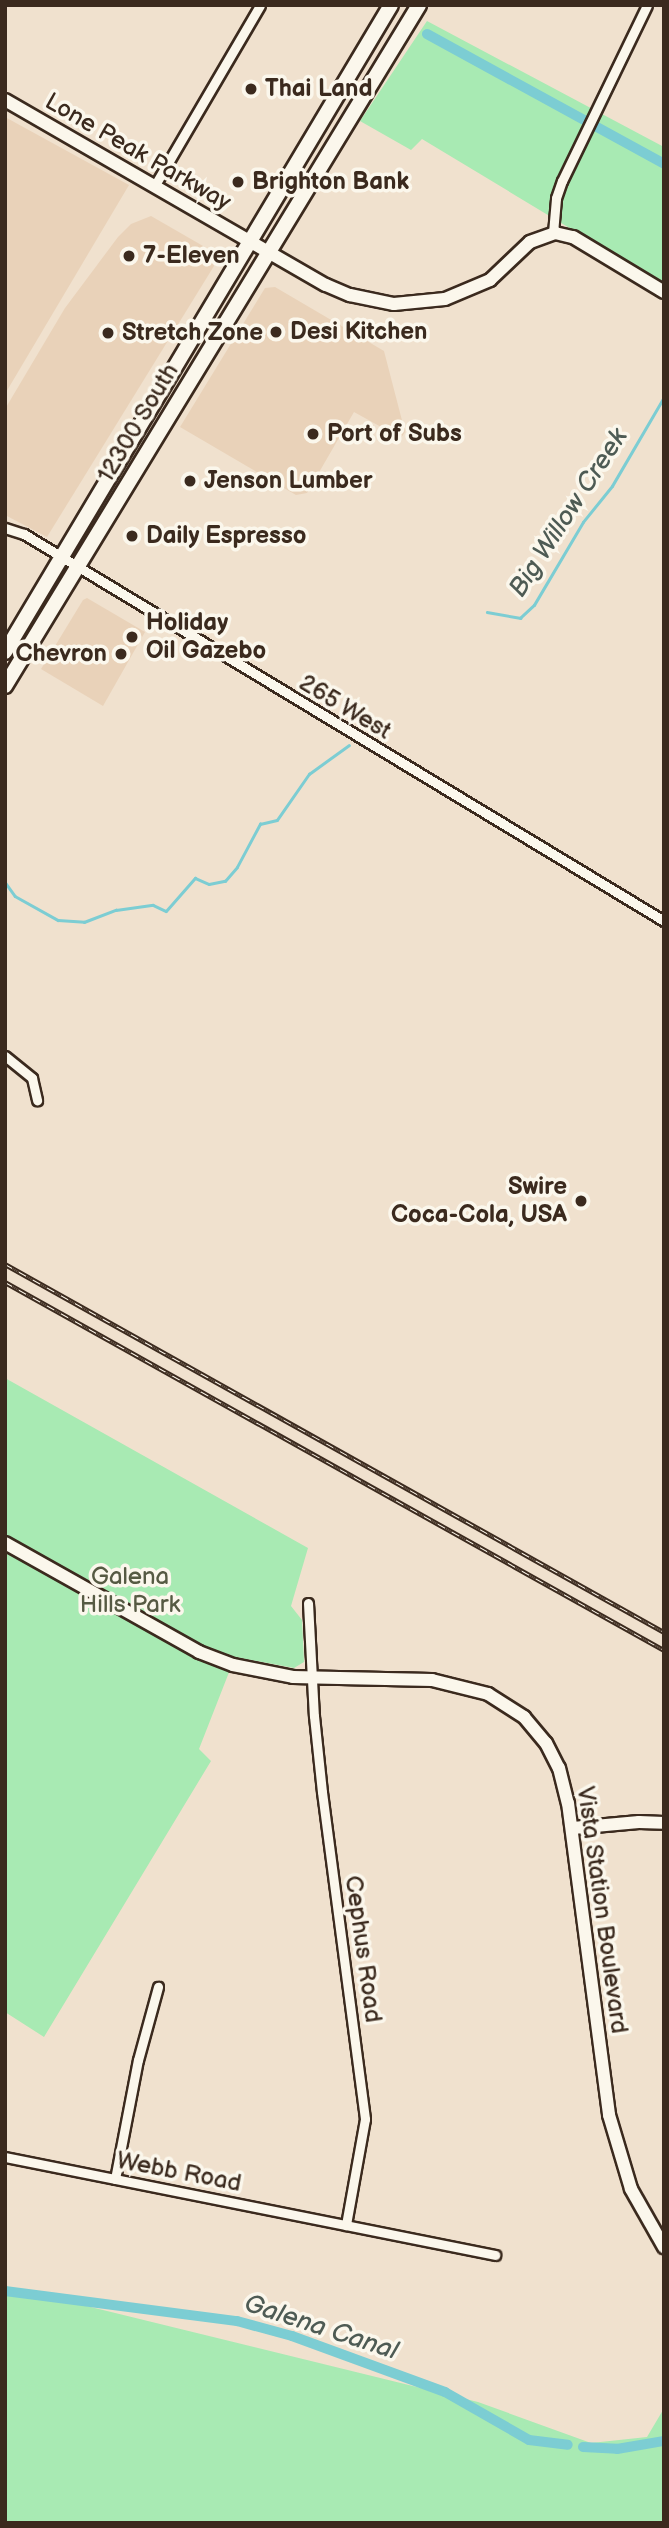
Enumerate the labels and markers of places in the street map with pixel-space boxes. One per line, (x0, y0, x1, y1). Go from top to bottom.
place label: Thai Land (265, 75, 373, 103)
marker: Thai Land (243, 81, 259, 97)
place label: Brighton Bank (252, 168, 409, 196)
marker: Brighton Bank (230, 174, 246, 190)
place label: 7-Eleven (143, 242, 240, 270)
marker: 7-Eleven (121, 248, 137, 264)
place label: Desi Kitchen (290, 318, 427, 346)
place label: Stretch Zone (122, 319, 263, 347)
marker: Desi Kitchen (268, 324, 284, 340)
marker: Stretch Zone (100, 325, 116, 341)
place label: Port of Subs (327, 420, 462, 448)
marker: Port of Subs (305, 426, 321, 442)
place label: Jenson Lumber (204, 467, 372, 495)
marker: Jenson Lumber (182, 473, 198, 489)
place label: Daily Espresso (146, 522, 307, 550)
marker: Daily Espresso (124, 528, 140, 544)
place label: Holiday Oil Gazebo (146, 609, 266, 665)
marker: Holiday Oil Gazebo (124, 629, 140, 645)
place label: Chevron (16, 640, 107, 668)
marker: Chevron (113, 646, 129, 662)
place label: Swire Coca-Cola, USA (391, 1173, 567, 1229)
marker: Swire Coca-Cola, USA (573, 1193, 589, 1209)

